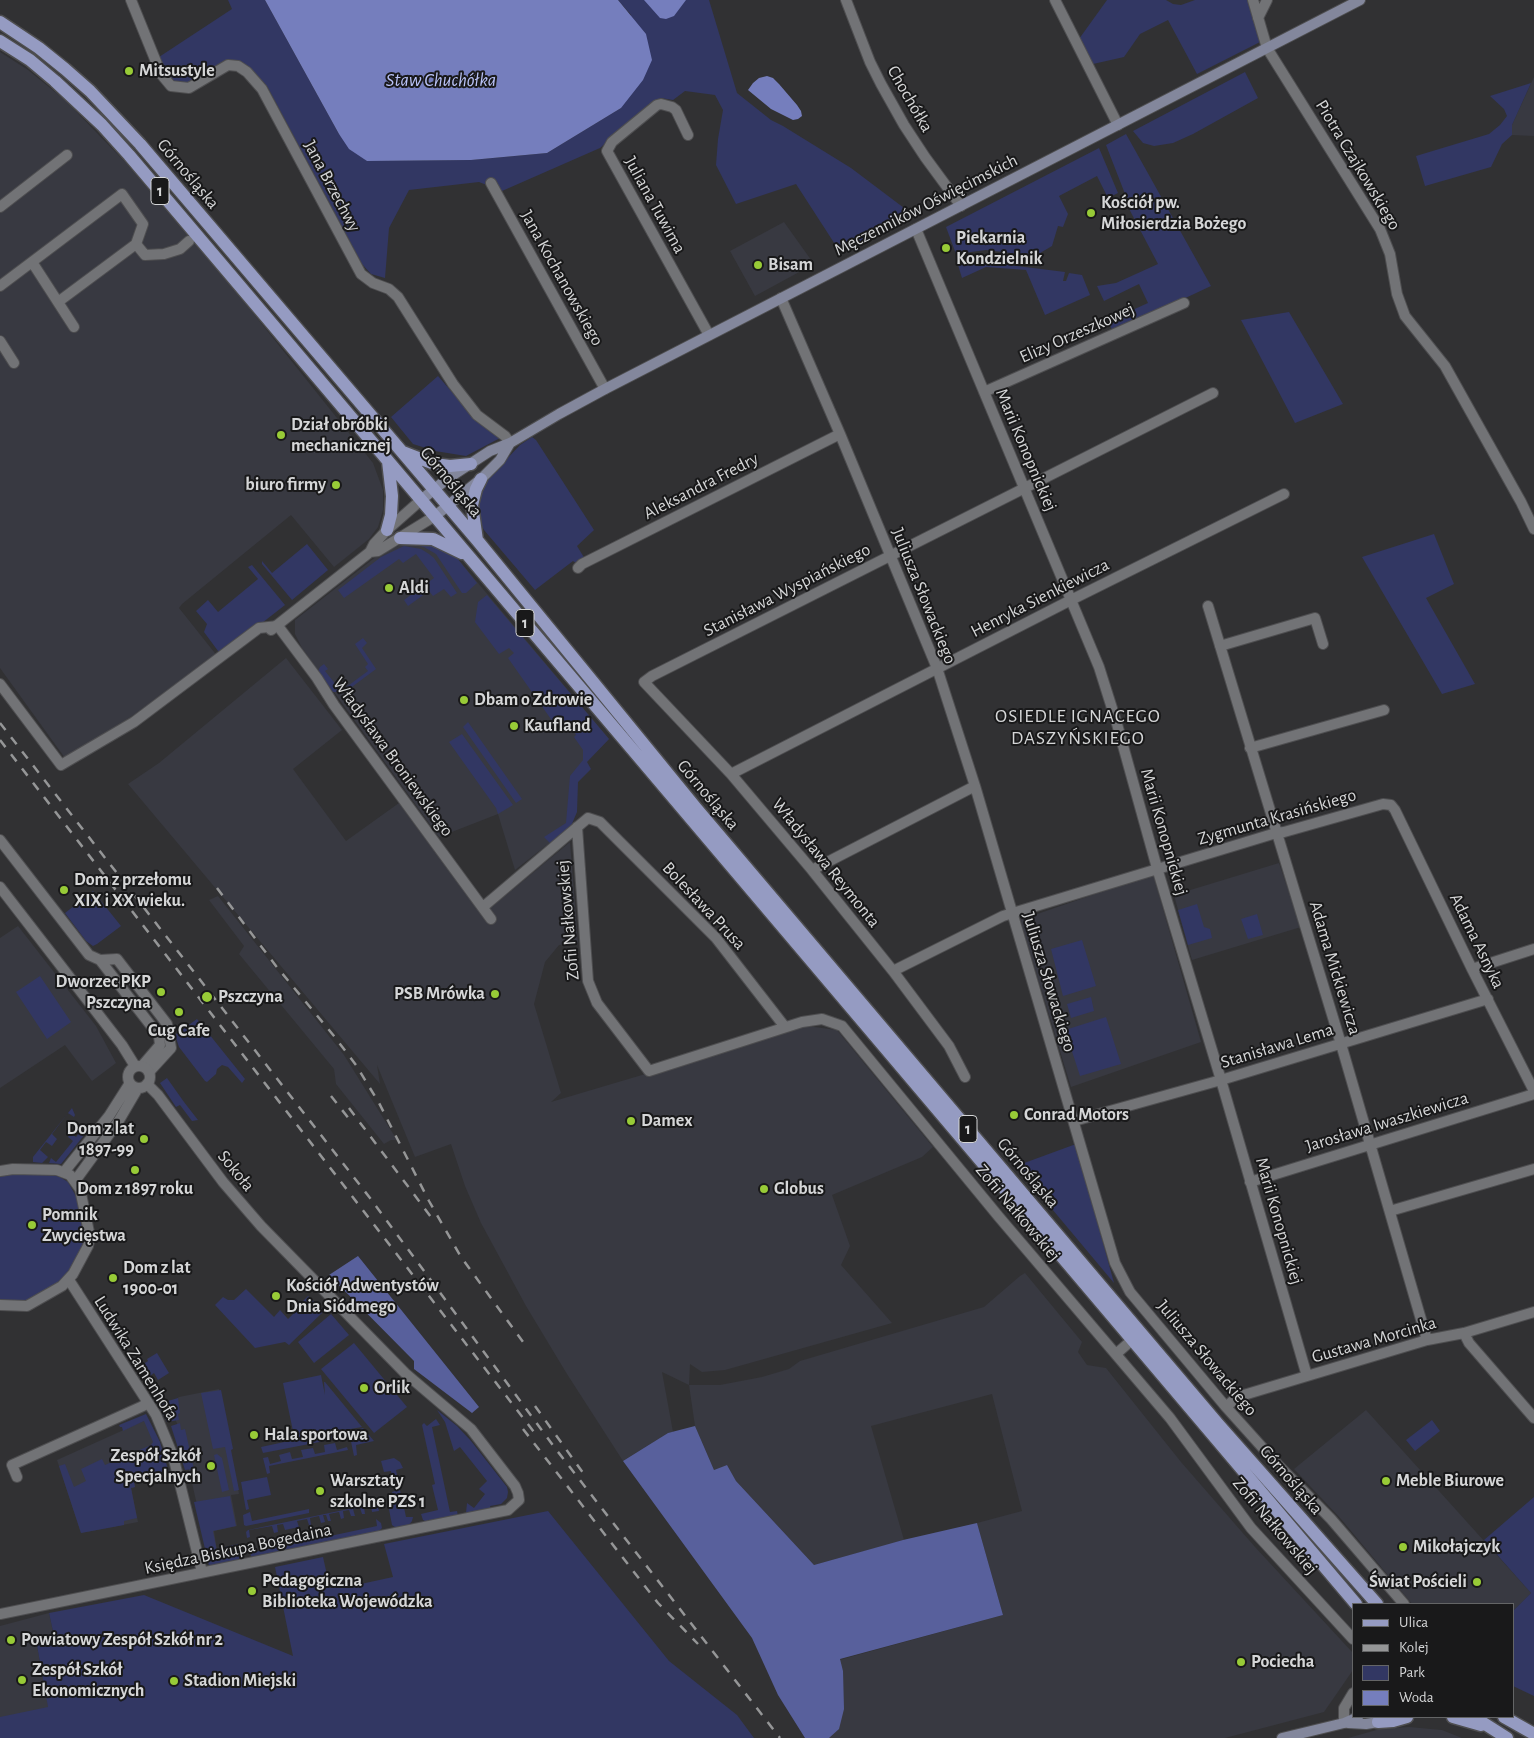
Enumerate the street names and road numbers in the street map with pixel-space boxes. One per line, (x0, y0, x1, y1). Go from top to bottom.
street label: Chochółka (882, 62, 938, 136)
street label: Piotra Czajkowskiego (1311, 96, 1405, 234)
street label: Górnośląska (152, 134, 224, 214)
street label: Jana Brzechwy (299, 137, 365, 235)
street label: Męczenników Oświęcimskich (831, 149, 1021, 261)
street label: Juliana Tuwima (619, 153, 691, 257)
road number: 1 (151, 178, 169, 205)
street label: Jana Kochanowskiego (516, 206, 608, 350)
street label: Elizy Orzeszkowej (1016, 298, 1138, 368)
street label: Marii Konopnickiej (990, 385, 1062, 515)
street label: Górnośląska (415, 442, 487, 522)
street label: Aleksandra Fredry (640, 448, 762, 524)
street label: Juliusza Słowackiego (887, 525, 961, 667)
street label: Stanisława Wyspiańskiego (700, 539, 874, 641)
street label: Henryka Sienkiewicza (967, 554, 1113, 642)
road number: 1 (516, 610, 534, 636)
street label: Władysława Broniewskiego (328, 673, 458, 841)
street label: Górnośląska (672, 755, 744, 835)
street label: Marii Konopnickiej (1136, 766, 1192, 898)
street label: Zygmunta Krasińskiego (1195, 784, 1359, 850)
street label: Władysława Reymonta (767, 794, 885, 932)
street label: Bolesława Prusa (658, 857, 750, 955)
street label: Zofii Nałkowskiej (552, 859, 584, 981)
street label: Adama Asnyka (1445, 890, 1509, 992)
street label: Adama Mickiewicza (1304, 899, 1366, 1037)
street label: Juliusza Słowackiego (1017, 909, 1081, 1055)
street label: Stanisława Lema (1218, 1019, 1336, 1073)
street label: Jarosława Iwaszkiewicza (1303, 1087, 1471, 1157)
road number: 1 (959, 1116, 977, 1142)
street label: Górnośląska (992, 1133, 1064, 1213)
street label: Sokoła (213, 1146, 259, 1196)
street label: Marii Konopnickiej (1251, 1155, 1307, 1287)
street label: Zofii Nałkowskiej (971, 1160, 1065, 1266)
street label: Ludwika Zamenhofa (89, 1292, 183, 1424)
street label: Juliusza Słowackiego (1152, 1296, 1262, 1420)
street label: Gustawa Morcinka (1309, 1312, 1439, 1368)
street label: Górnośląska (1255, 1441, 1327, 1519)
street label: Zofii Nałkowskiej (1228, 1473, 1322, 1579)
street label: Księdza Biskupa Bogedaina (142, 1519, 334, 1579)

